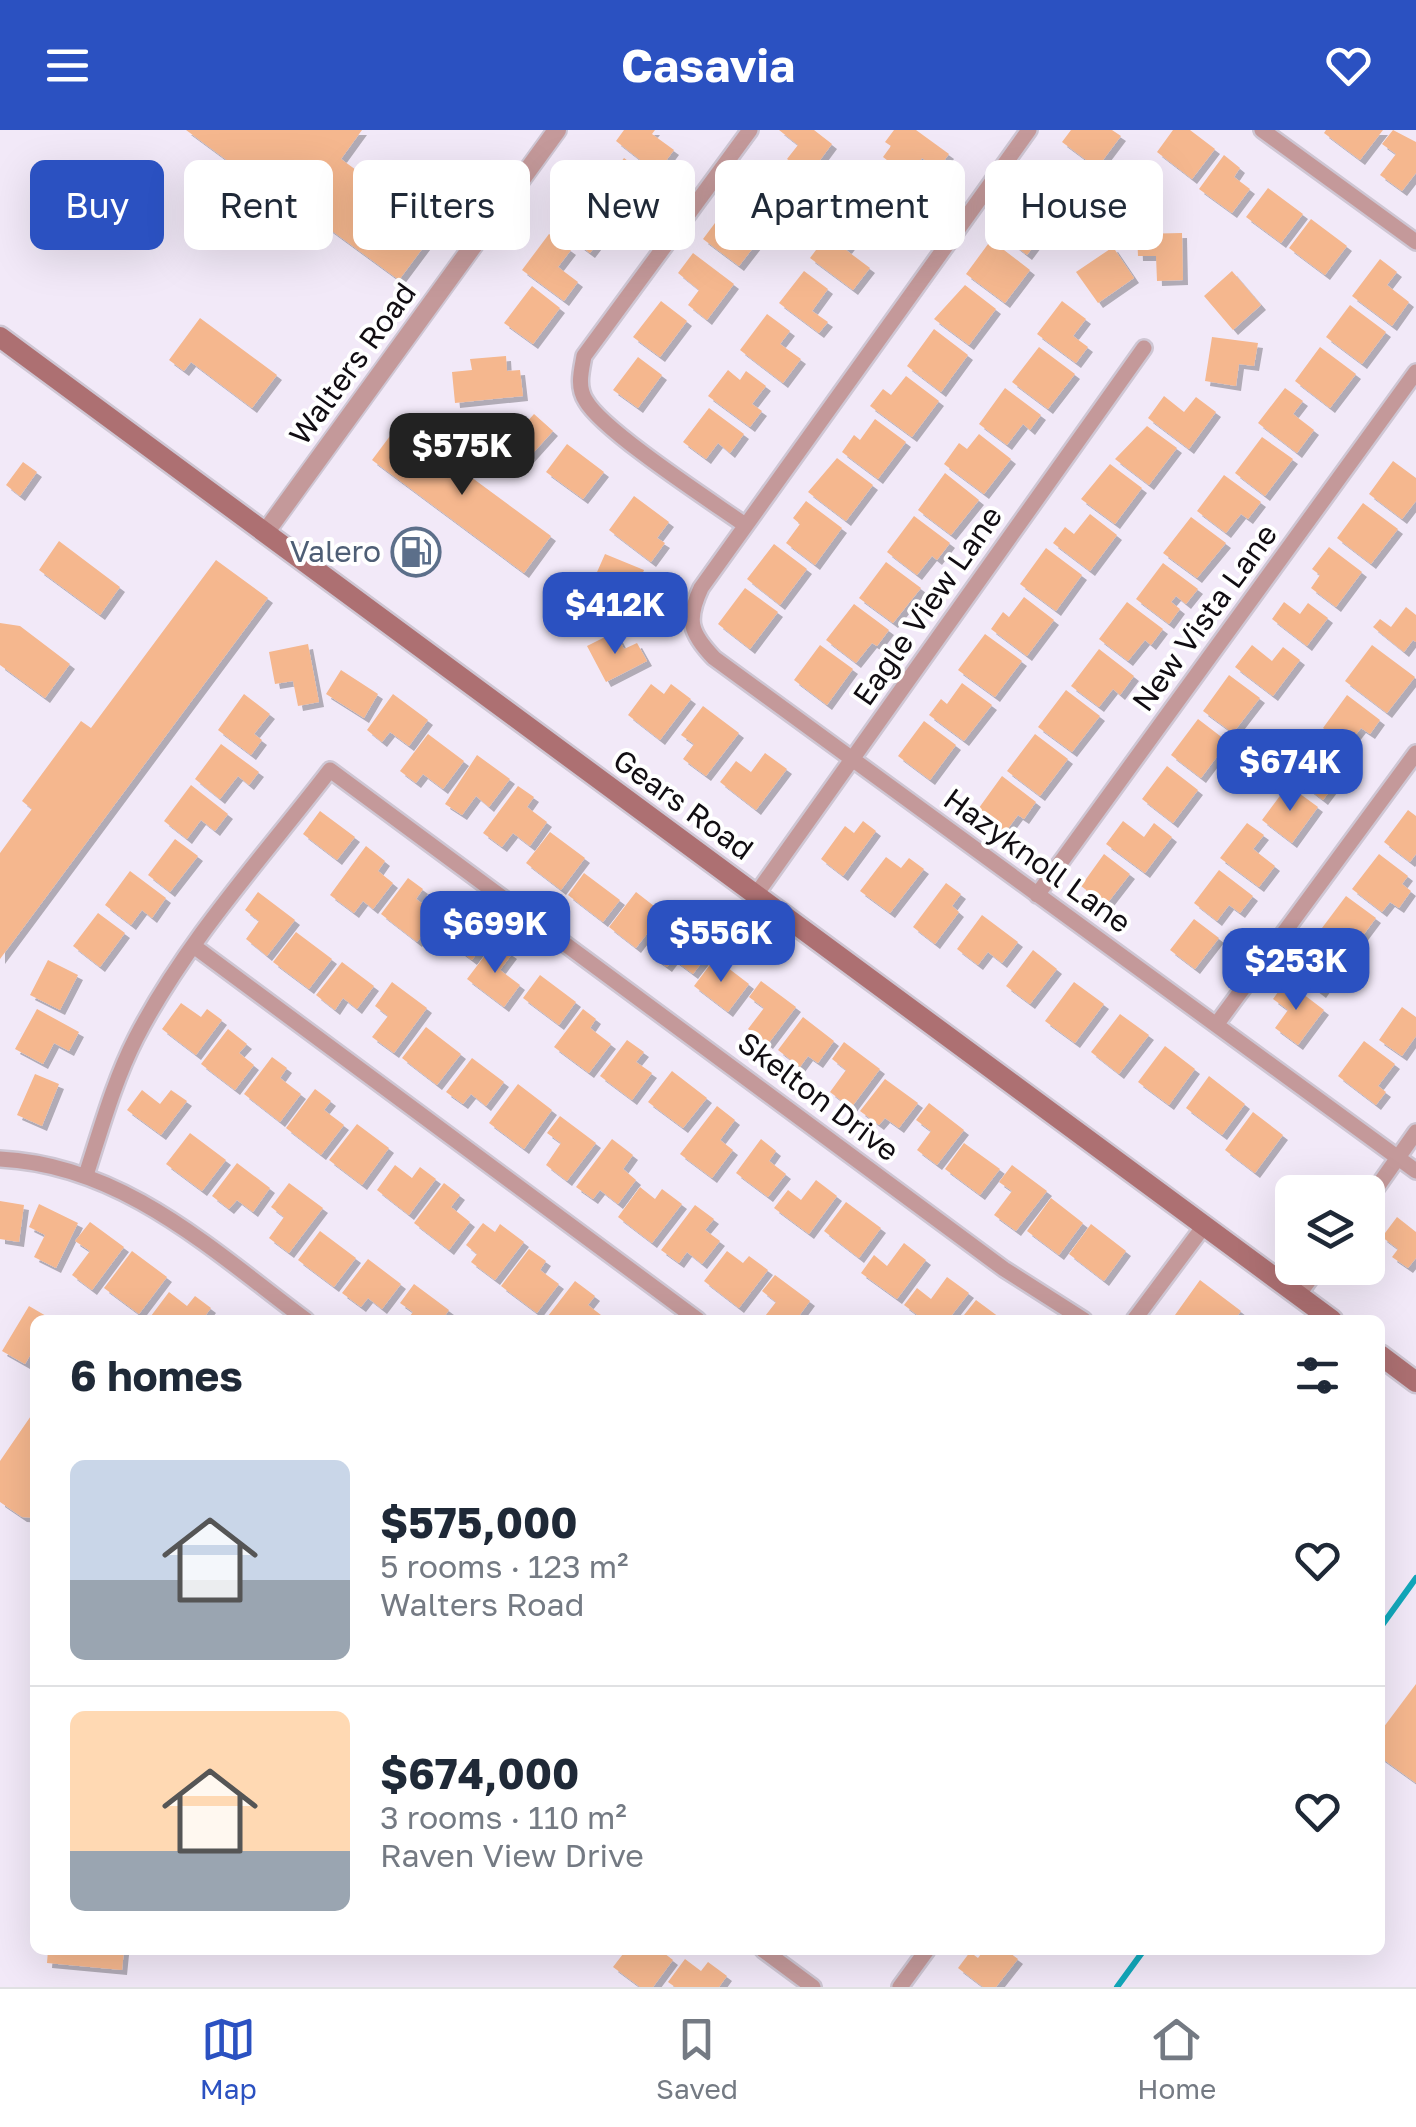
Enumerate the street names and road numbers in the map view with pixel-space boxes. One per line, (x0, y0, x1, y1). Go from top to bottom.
street label: Walters Road (281, 275, 423, 451)
street label: Eagle View Lane (845, 499, 1009, 712)
street label: New Vista Lane (1124, 517, 1284, 718)
street label: Gears Road (607, 741, 761, 867)
street label: Hazyknoll Lane (937, 780, 1138, 940)
street label: Skelton Drive (731, 1024, 906, 1168)

